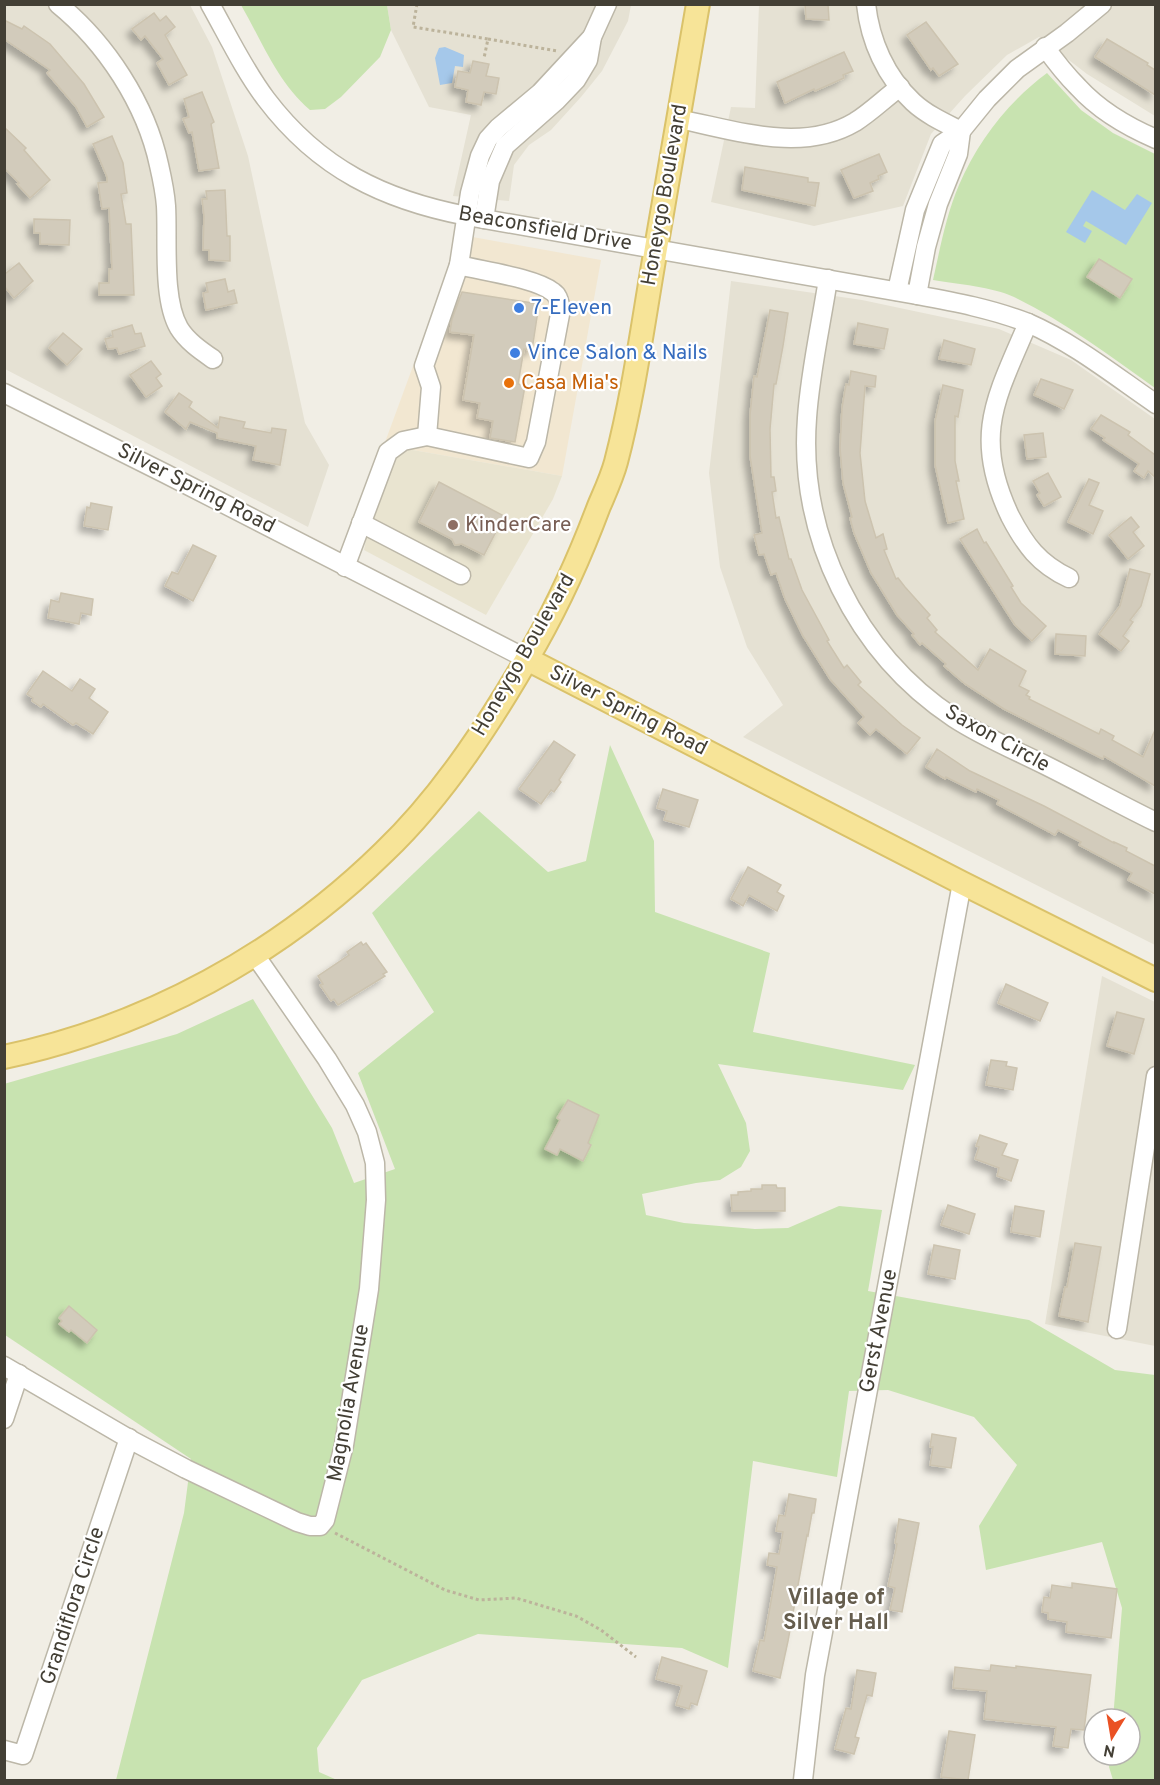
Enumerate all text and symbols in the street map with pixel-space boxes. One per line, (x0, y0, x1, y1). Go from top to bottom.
street label: Honeygo Boulevard (636, 102, 694, 288)
street label: Beaconsfield Drive (456, 200, 634, 258)
place label: 7-Eleven (531, 295, 612, 322)
marker: 7-Eleven (512, 301, 526, 315)
place label: Vince Salon & Nails (527, 340, 708, 367)
marker: Vince Salon & Nails (508, 346, 522, 360)
place label: Casa Mia's (521, 370, 619, 397)
marker: Casa Mia's (502, 376, 516, 390)
street label: Silver Spring Road (112, 437, 280, 541)
place label: KinderCare (465, 512, 571, 539)
marker: KinderCare (446, 518, 460, 532)
street label: Honeygo Boulevard (466, 569, 582, 741)
street label: Silver Spring Road (544, 659, 712, 763)
street label: Saxon Circle (940, 699, 1054, 779)
street label: Gerst Avenue (854, 1267, 904, 1395)
street label: Magnolia Avenue (322, 1322, 376, 1484)
street label: Grandiflora Circle (35, 1524, 111, 1688)
district label: Village of Silver Hall (783, 1585, 889, 1637)
north arrow (1082, 1707, 1142, 1767)
text: N (1102, 1739, 1117, 1761)

